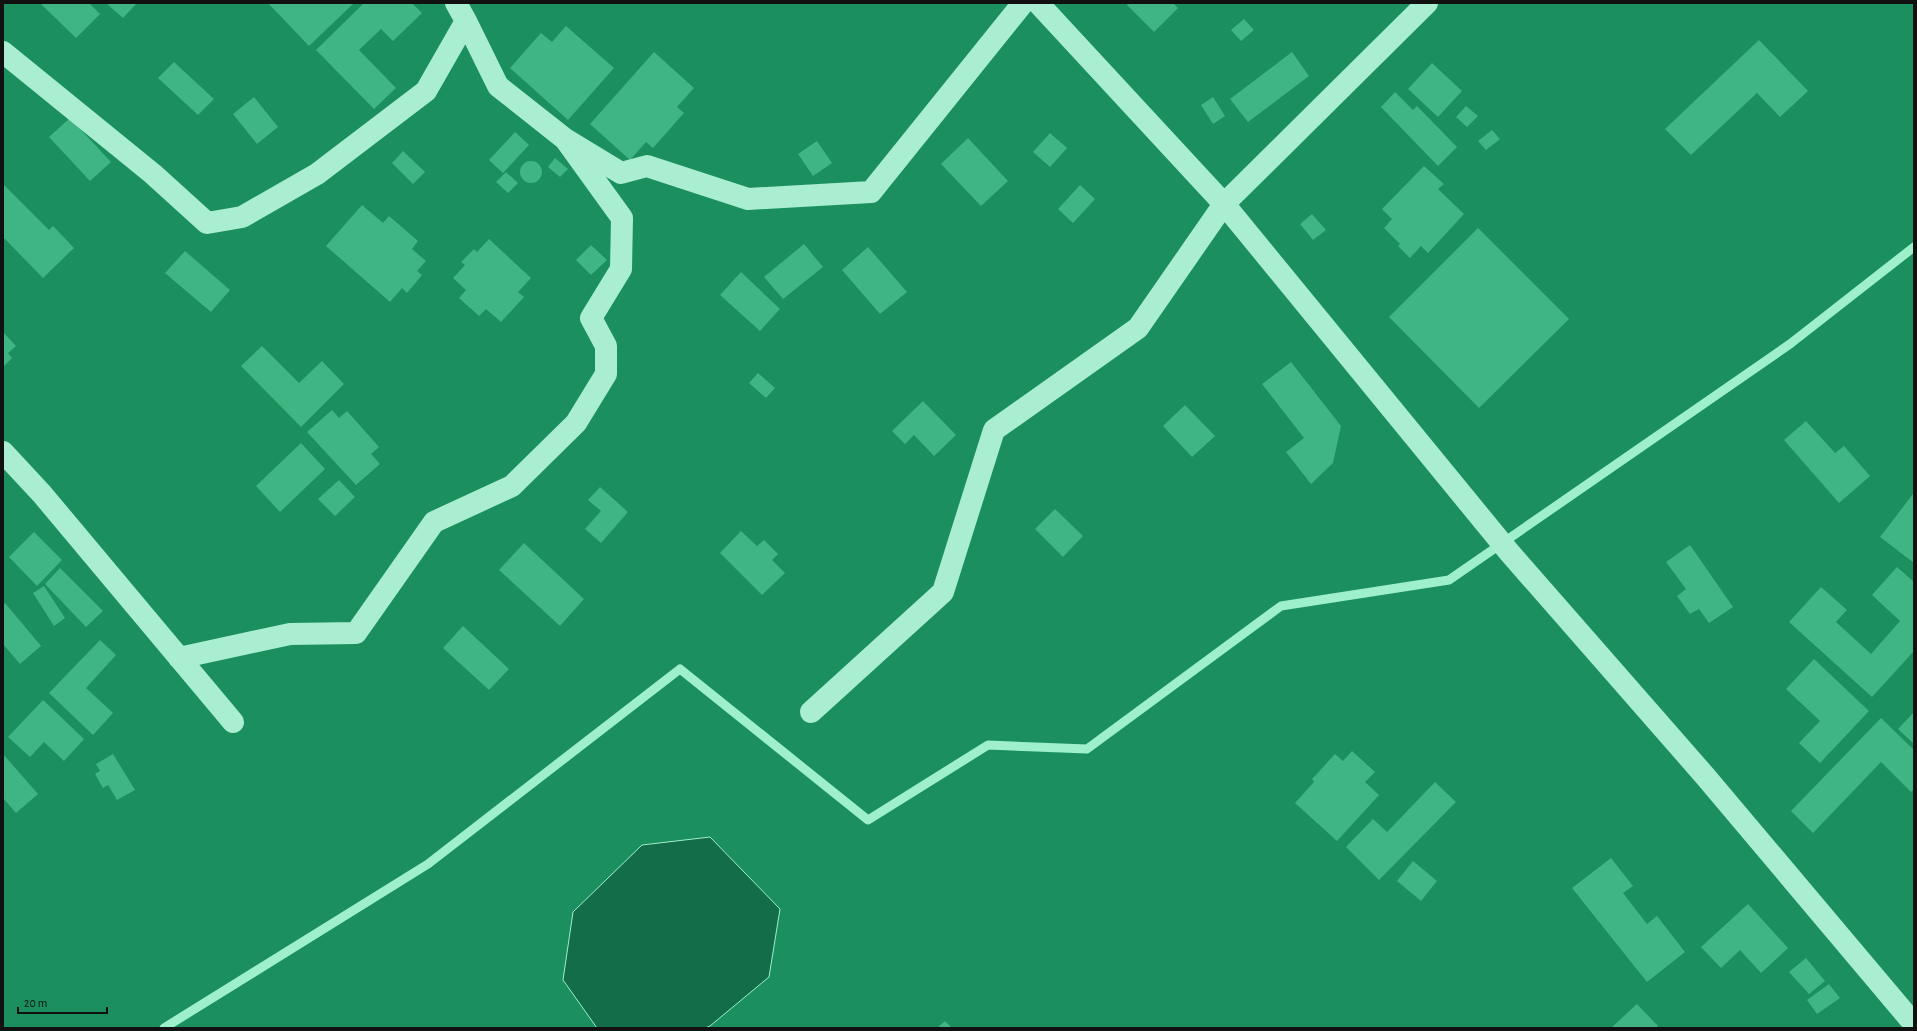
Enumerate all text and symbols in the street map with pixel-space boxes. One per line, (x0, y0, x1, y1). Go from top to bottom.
scale bar (18, 989, 107, 1015)
text: 20 m (24, 997, 47, 1009)

